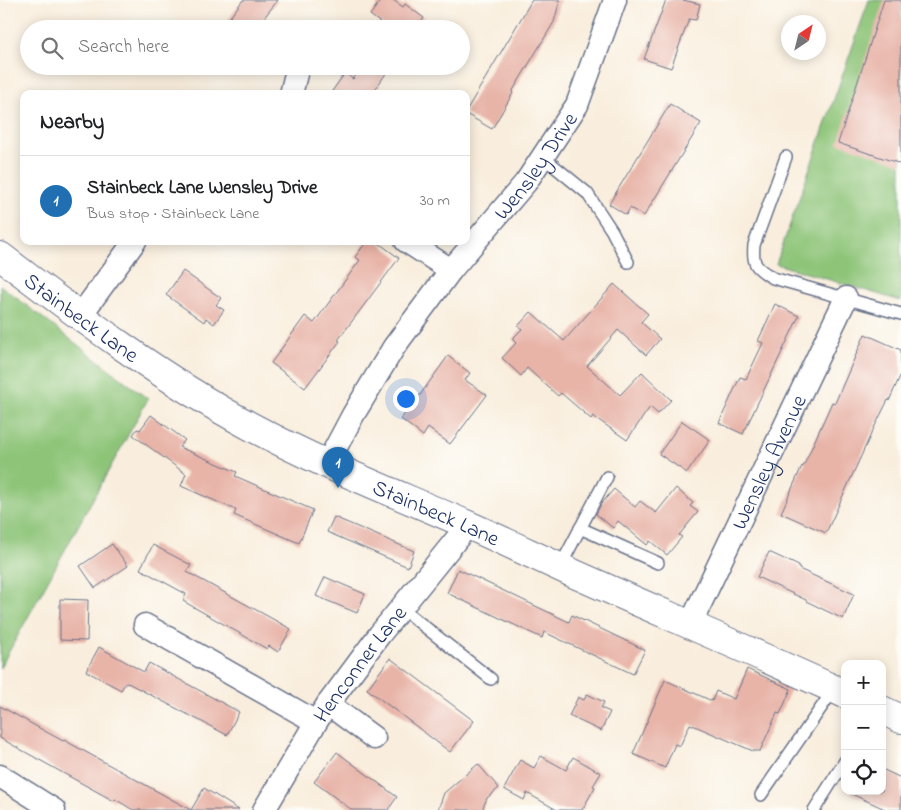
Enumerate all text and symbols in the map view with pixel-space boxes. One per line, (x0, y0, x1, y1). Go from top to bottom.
north arrow (781, 15, 826, 60)
search box (20, 20, 470, 75)
icon: search (38, 34, 66, 62)
text: Search here (78, 34, 169, 61)
street label: Wensley Drive (487, 106, 587, 228)
text: Nearby (40, 108, 104, 138)
text: Stainbeck Lane Wensley Drive (87, 175, 318, 202)
text: 1 (53, 189, 59, 213)
text: 30 m (420, 189, 450, 213)
text: Bus stop · Stainbeck Lane (87, 202, 259, 226)
street label: Stainbeck Lane (16, 266, 144, 372)
your location (393, 386, 419, 412)
street label: Wensley Avenue (725, 390, 817, 536)
pin: 1 (322, 447, 354, 488)
street label: Stainbeck Lane (367, 473, 504, 556)
street label: Henconner Lane (307, 600, 416, 730)
map controls (841, 660, 886, 795)
button: + (841, 660, 886, 705)
button: − (841, 705, 886, 750)
button: locate (841, 750, 886, 795)

